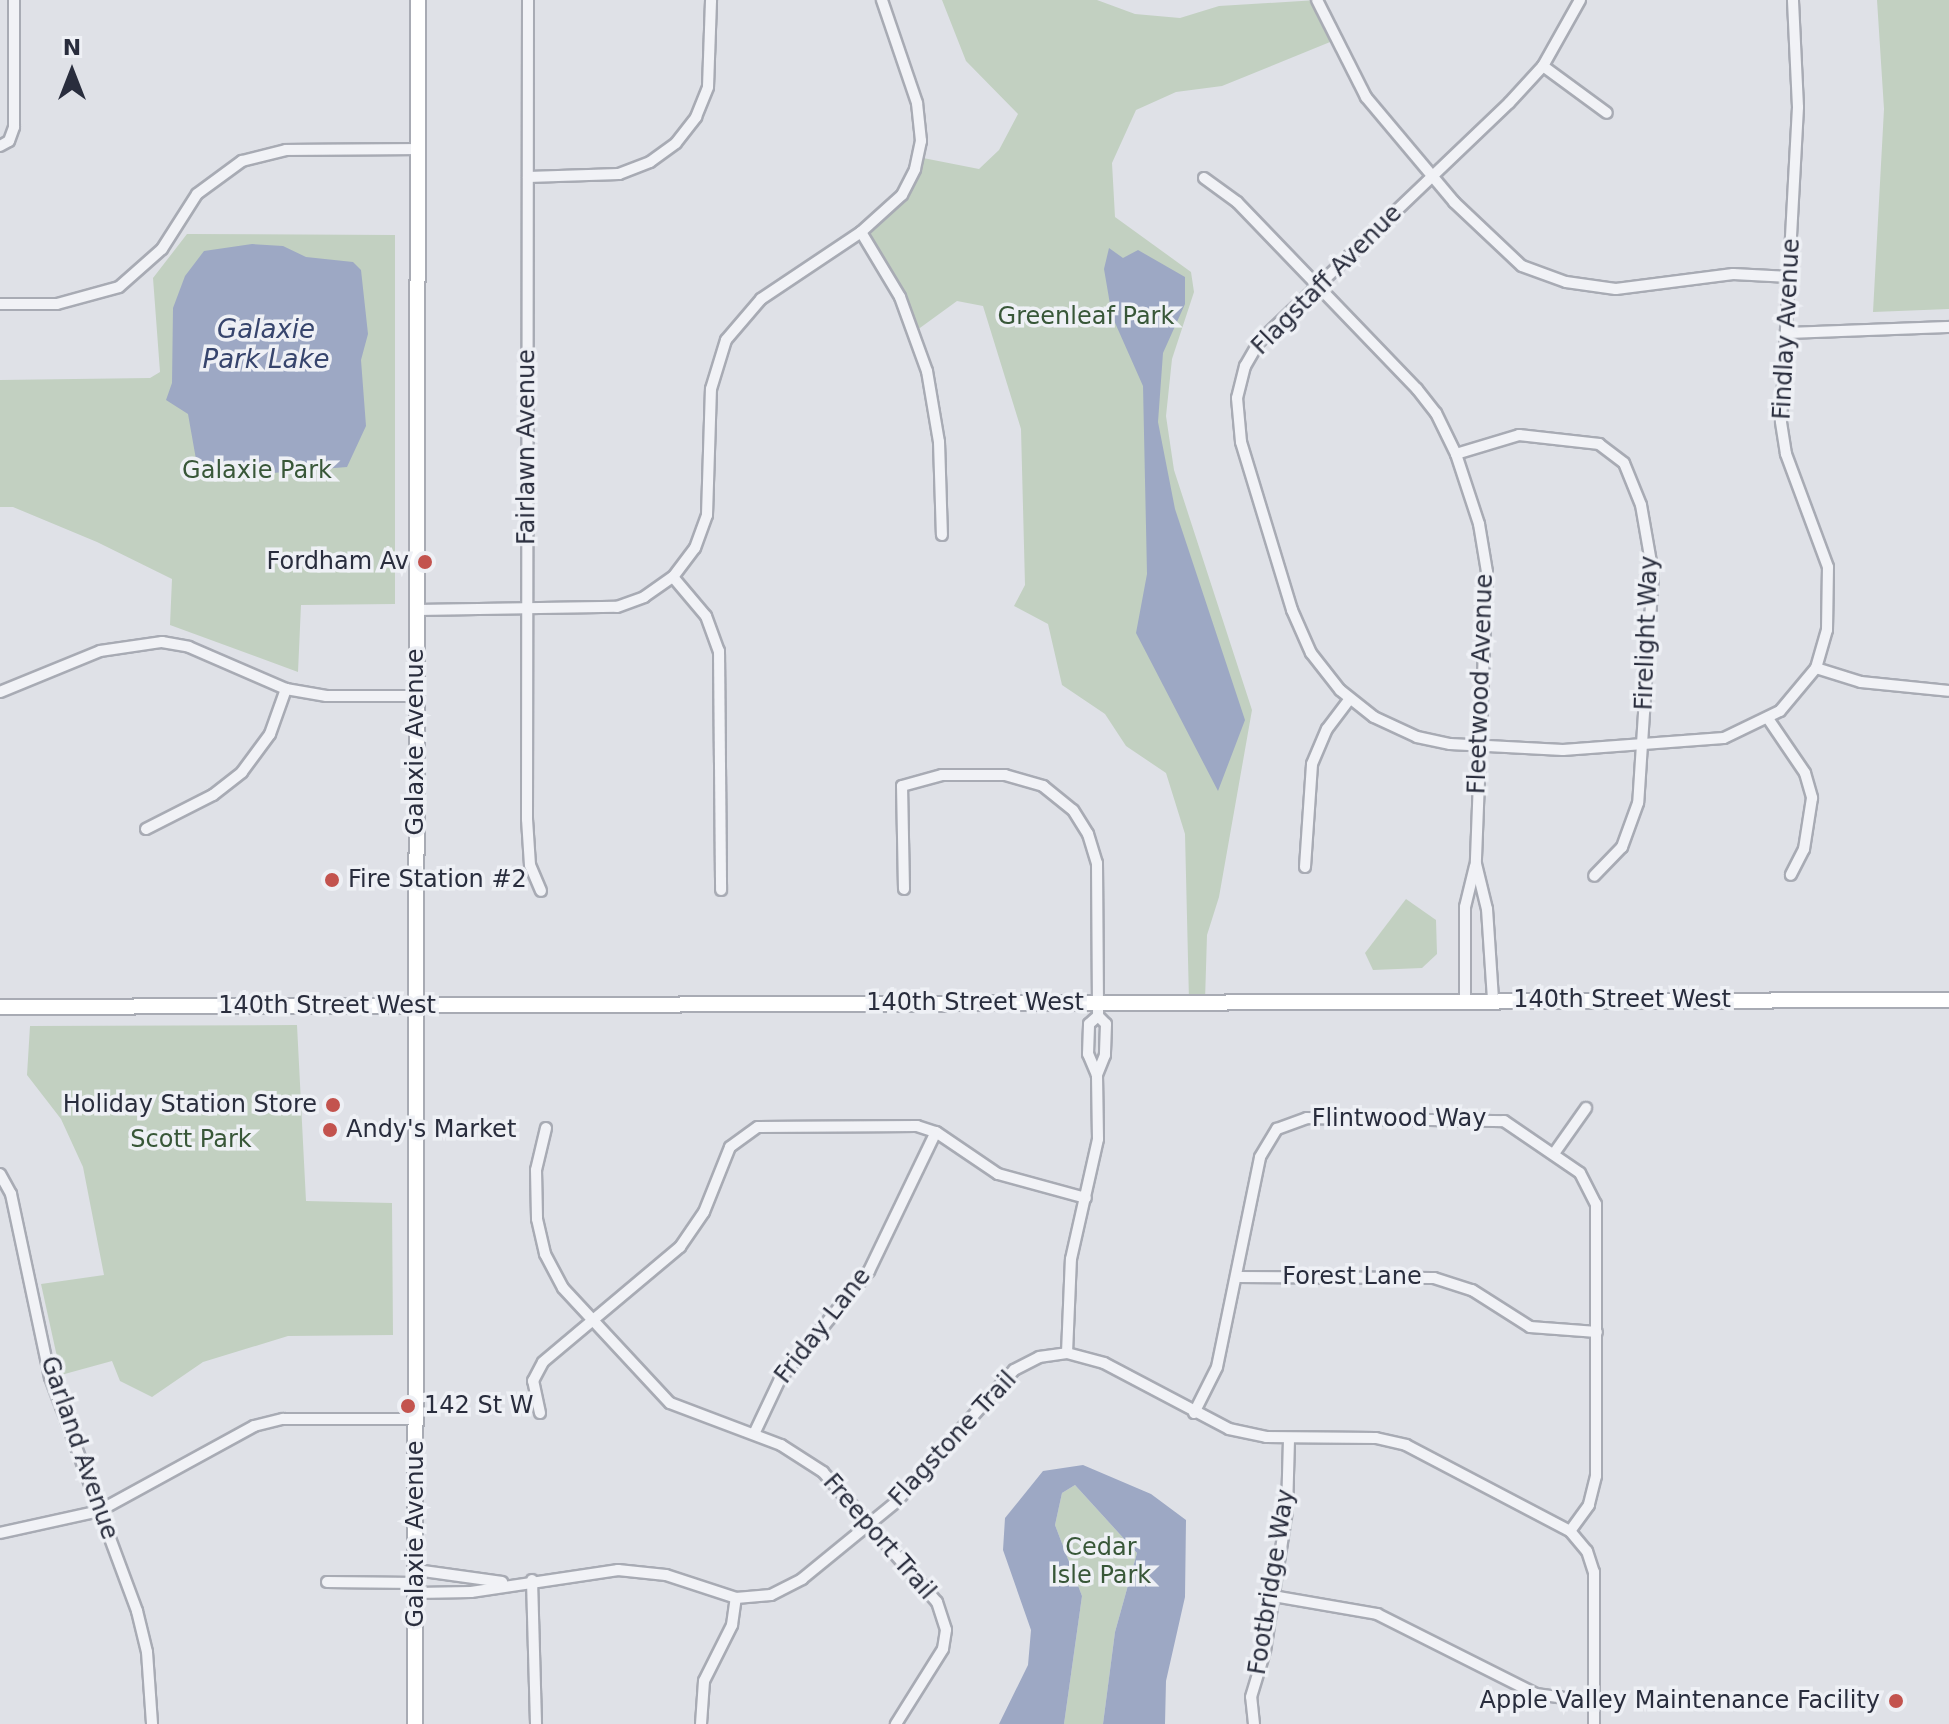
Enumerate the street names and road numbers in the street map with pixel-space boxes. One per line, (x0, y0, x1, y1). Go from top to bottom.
street label: Flagstaff Avenue (1246, 199, 1408, 361)
street label: Findlay Avenue (1768, 238, 1806, 420)
street label: Fairlawn Avenue (513, 349, 541, 545)
street label: Firelight Way (1630, 555, 1664, 711)
street label: Fleetwood Avenue (1463, 573, 1499, 795)
street label: Galaxie Avenue (402, 648, 430, 836)
street label: 140th Street West (1513, 986, 1731, 1014)
street label: 140th Street West (866, 989, 1084, 1017)
street label: 140th Street West (218, 992, 436, 1020)
street label: Flintwood Way (1312, 1105, 1486, 1133)
street label: Friday Lane (769, 1263, 877, 1389)
street label: Forest Lane (1282, 1263, 1422, 1291)
street label: Garland Avenue (34, 1353, 124, 1543)
street label: Flagstone Trail (883, 1366, 1023, 1512)
street label: Galaxie Avenue (402, 1440, 430, 1628)
street label: Freeport Trail (817, 1468, 941, 1606)
street label: Footbridge Way (1243, 1487, 1301, 1677)

